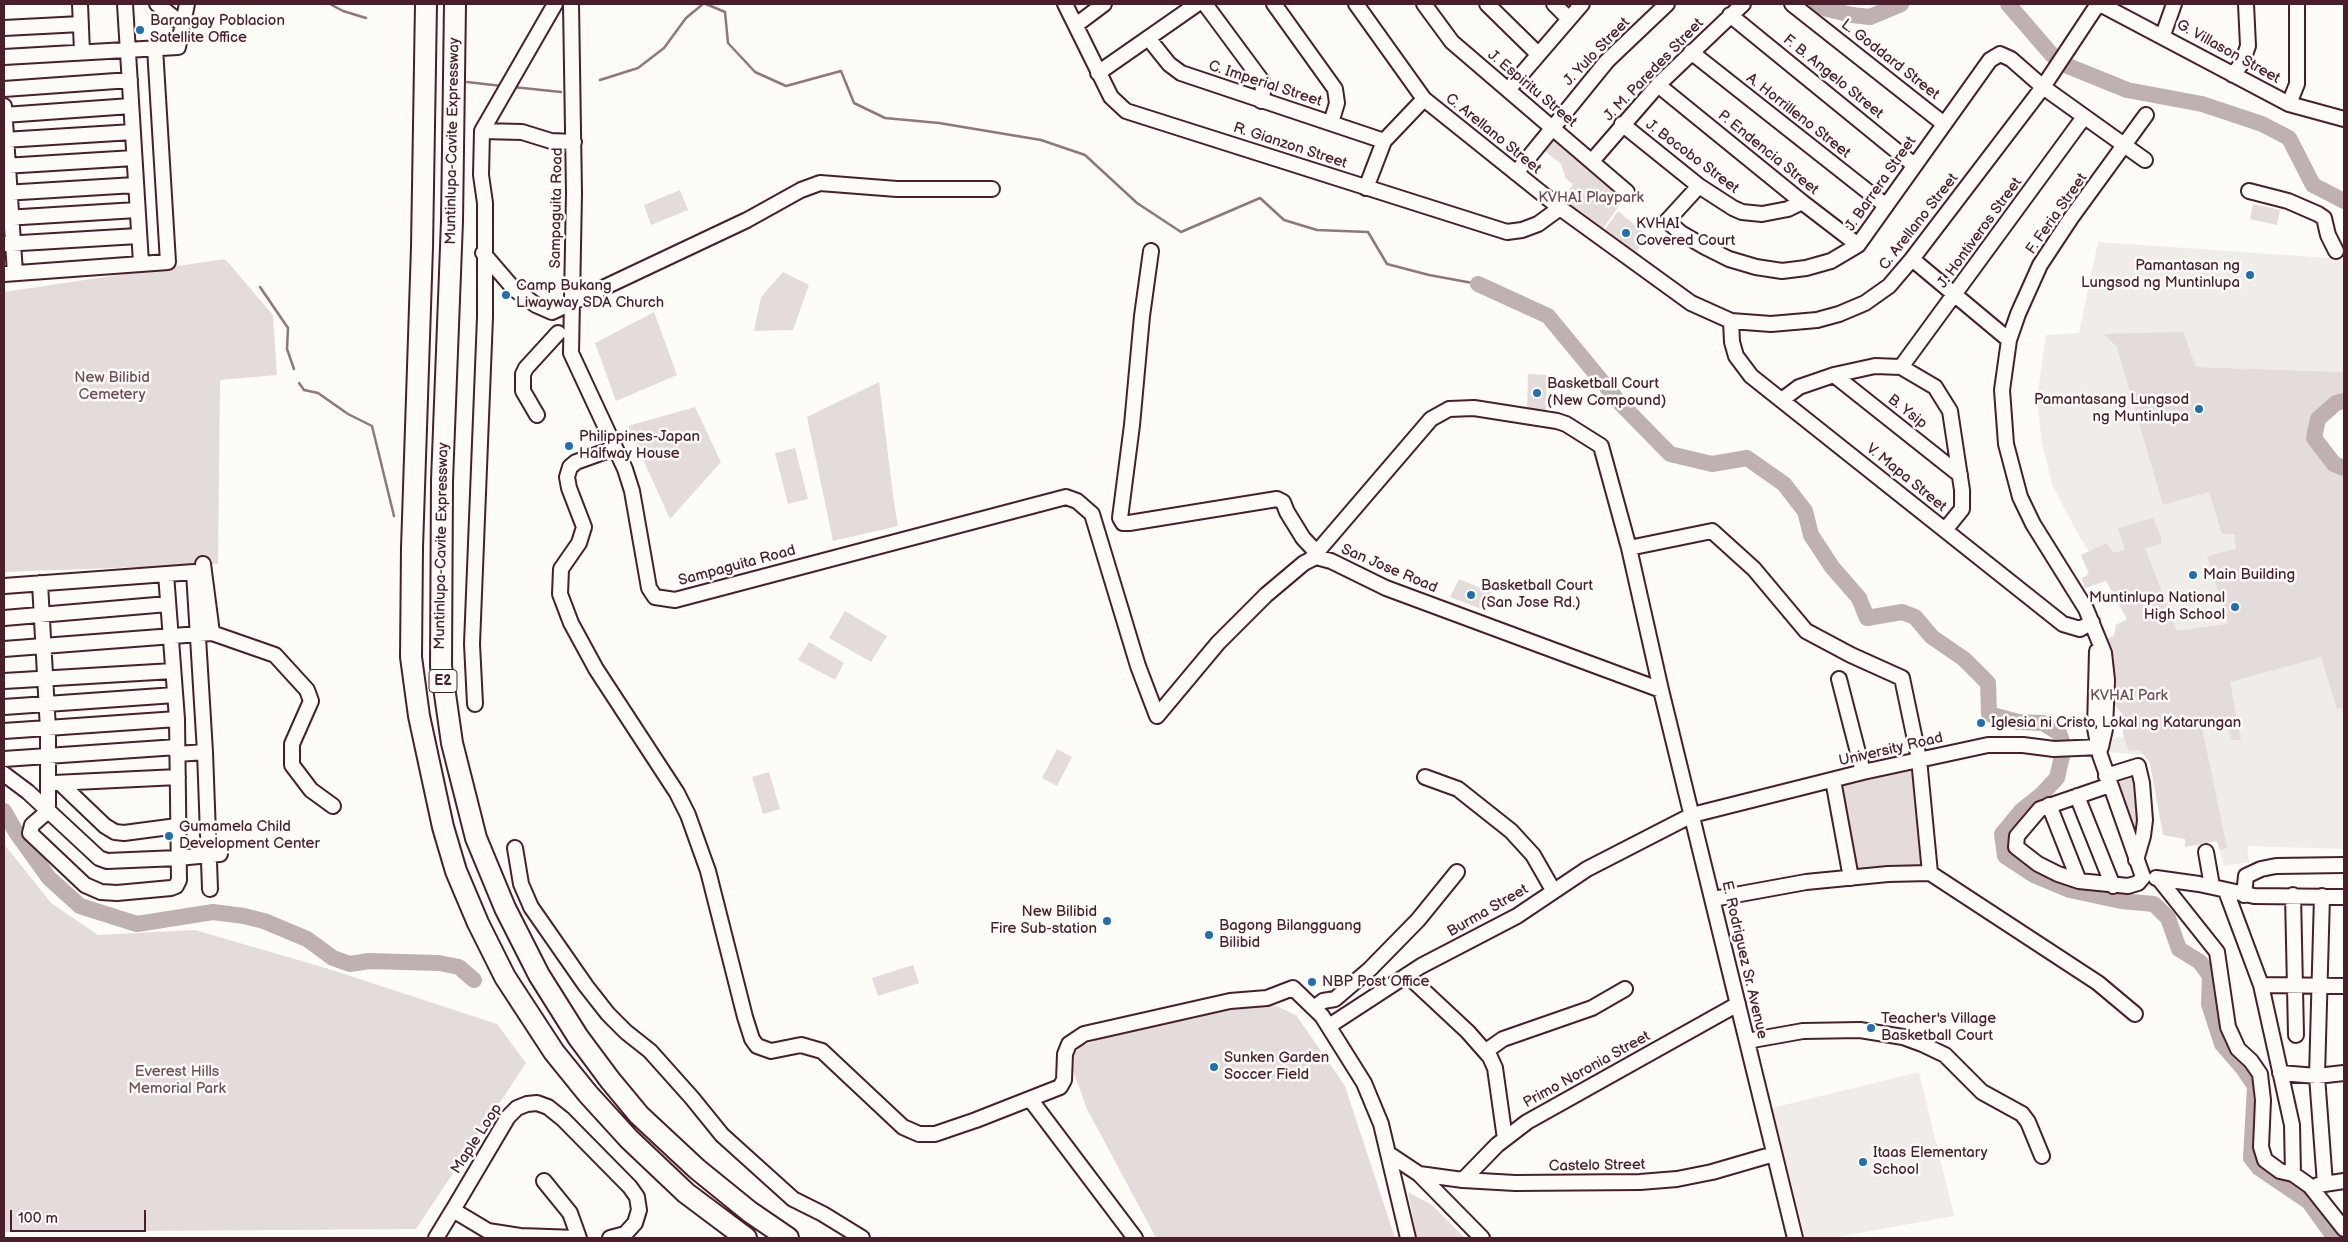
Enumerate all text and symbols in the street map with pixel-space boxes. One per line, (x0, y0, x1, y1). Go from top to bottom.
place label: Barangay Poblacion Satellite Office (150, 12, 285, 47)
street label: J. Yulo Street (1560, 14, 1634, 90)
street label: J. M. Paredes Street (1600, 15, 1708, 125)
street label: L. Goddard Street (1837, 16, 1943, 104)
street label: G. Villason Street (2173, 16, 2283, 88)
marker: Barangay Poblacion Satellite Office (134, 24, 146, 36)
street label: F. B. Angelo Street (1779, 31, 1887, 123)
street label: Muntinlupa-Cavite Expressway (442, 37, 464, 245)
street label: J. Espiritu Street (1484, 46, 1580, 132)
street label: C. Imperial Street (1206, 57, 1324, 111)
street label: A. Horrilleno Street (1742, 70, 1854, 162)
street label: C. Arellano Street (1442, 90, 1544, 178)
street label: P. Endencia Street (1714, 107, 1822, 199)
street label: J. Bocobo Street (1642, 116, 1742, 198)
street label: R. Gianzon Street (1231, 119, 1349, 173)
street label: J. Barrera Street (1842, 133, 1920, 235)
street label: Sampaguita Road (547, 148, 567, 268)
street label: C. Arellano Street (1876, 170, 1962, 274)
street label: F. Feria Street (2022, 170, 2092, 258)
street label: J. Hontiveros Street (1934, 174, 2026, 292)
park label: KVHAI Playpark (1538, 189, 1644, 207)
place label: KVHAI Covered Court (1636, 215, 1735, 250)
marker: KVHAI Covered Court (1620, 227, 1632, 239)
place label: Pamantasan ng Lungsod ng Muntinlupa (2081, 257, 2240, 292)
marker: Pamantasan ng Lungsod ng Muntinlupa (2244, 269, 2256, 281)
place label: Camp Bukang Liwayway SDA Church (516, 277, 664, 312)
marker: Camp Bukang Liwayway SDA Church (500, 289, 512, 301)
park label: New Bilibid Cemetery (74, 369, 150, 404)
place label: Basketball Court (New Compound) (1547, 375, 1666, 410)
marker: Basketball Court (New Compound) (1531, 387, 1543, 399)
street label: B. Ysip (1884, 391, 1930, 433)
place label: Pamantasang Lungsod ng Muntinlupa (2034, 391, 2189, 426)
marker: Pamantasang Lungsod ng Muntinlupa (2193, 403, 2205, 415)
place label: Philippines-Japan Halfway House (579, 428, 700, 463)
marker: Philippines-Japan Halfway House (563, 440, 575, 452)
street label: V. Mapa Street (1862, 440, 1950, 516)
street label: Muntinlupa-Cavite Expressway (431, 442, 453, 650)
street label: San Jose Road (1338, 541, 1440, 597)
street label: Sampaguita Road (676, 542, 798, 590)
place label: Main Building (2203, 566, 2295, 584)
marker: Main Building (2187, 569, 2199, 581)
place label: Basketball Court (San Jose Rd.) (1481, 577, 1593, 612)
marker: Basketball Court (San Jose Rd.) (1465, 589, 1477, 601)
place label: Muntinlupa National High School (2089, 589, 2225, 624)
marker: Muntinlupa National High School (2229, 601, 2241, 613)
road number: E2 (429, 669, 457, 692)
park label: KVHAI Park (2090, 687, 2168, 705)
place label: Iglesia ni Cristo, Lokal ng Katarungan (1991, 714, 2241, 732)
marker: Iglesia ni Cristo, Lokal ng Katarungan (1975, 717, 1987, 729)
street label: University Road (1837, 729, 1945, 771)
place label: Gumamela Child Development Center (179, 818, 320, 853)
marker: Gumamela Child Development Center (163, 830, 175, 842)
street label: E. Rodriguez Sr. Avenue (1717, 879, 1771, 1041)
street label: Burma Street (1444, 881, 1532, 941)
place label: New Bilibid Fire Sub-station (990, 903, 1097, 938)
marker: New Bilibid Fire Sub-station (1101, 915, 1113, 927)
place label: Bagong Bilangguang Bilibid (1219, 917, 1361, 952)
marker: Bagong Bilangguang Bilibid (1203, 929, 1215, 941)
place label: NBP Post Office (1322, 973, 1429, 991)
marker: NBP Post Office (1306, 976, 1318, 988)
place label: Teacher's Village Basketball Court (1881, 1010, 1996, 1045)
marker: Teacher's Village Basketball Court (1865, 1022, 1877, 1034)
street label: Primo Noronia Street (1520, 1028, 1654, 1112)
place label: Sunken Garden Soccer Field (1224, 1049, 1329, 1084)
marker: Sunken Garden Soccer Field (1208, 1061, 1220, 1073)
park label: Everest Hills Memorial Park (128, 1063, 226, 1098)
street label: Maple Loop (448, 1100, 506, 1178)
place label: Itaas Elementary School (1873, 1144, 1988, 1179)
street label: Castelo Street (1549, 1156, 1645, 1176)
marker: Itaas Elementary School (1857, 1156, 1869, 1168)
scale bar (12, 1200, 149, 1232)
text: 100 m (18, 1209, 58, 1228)

